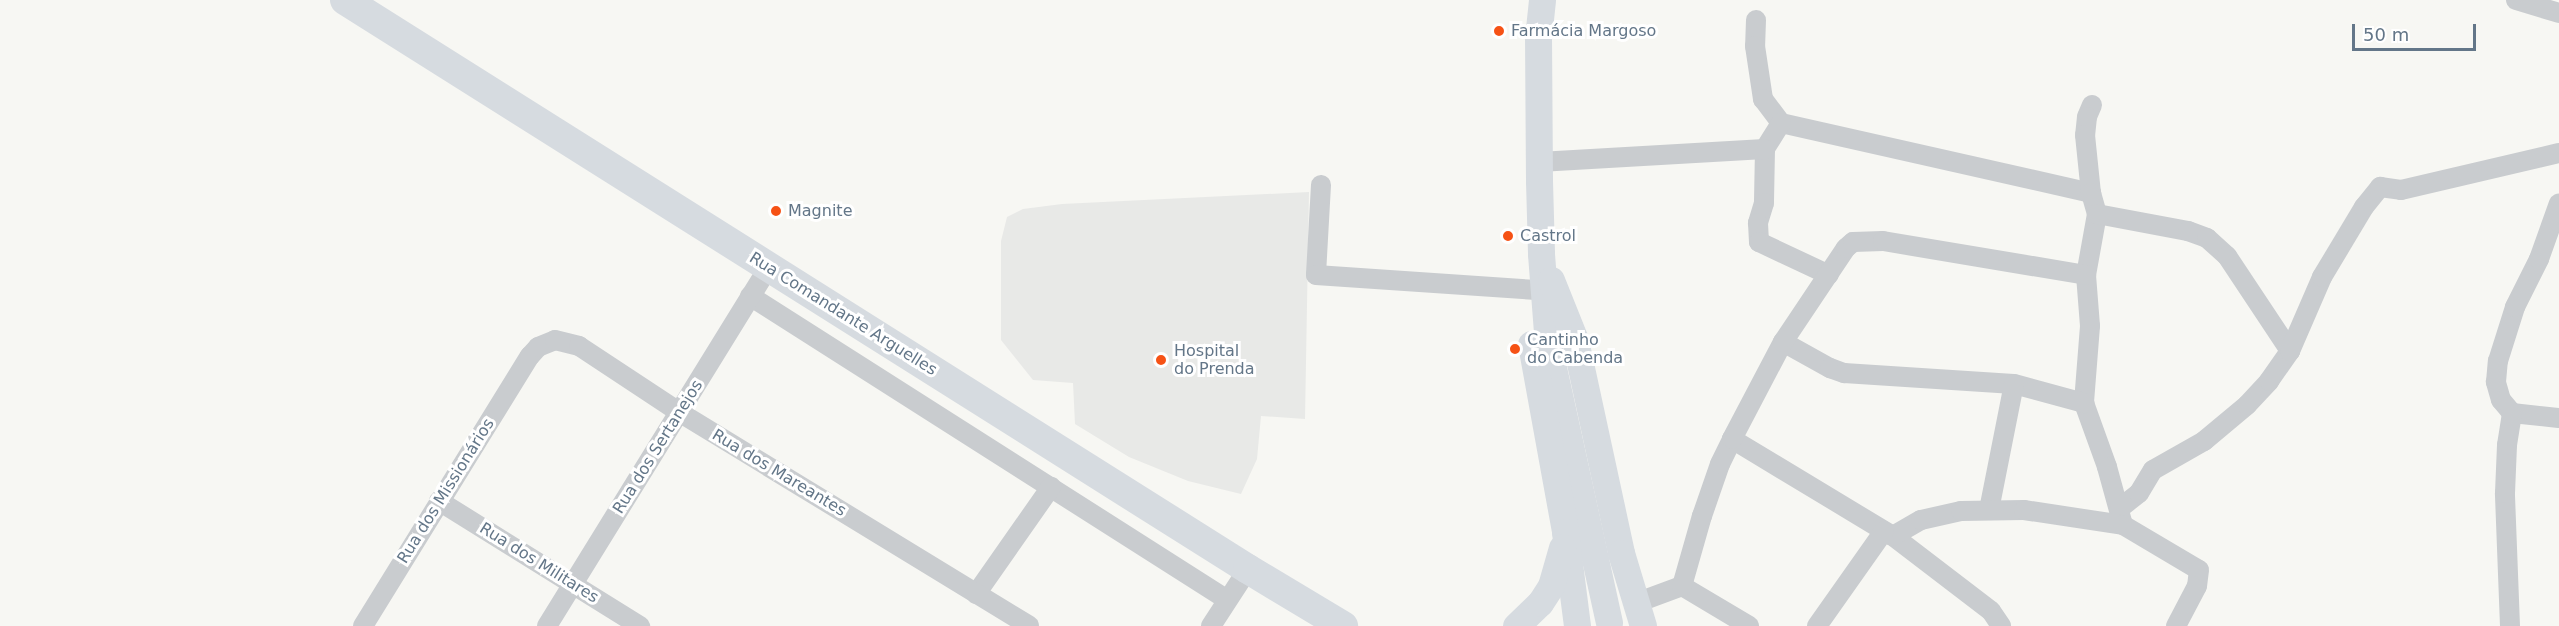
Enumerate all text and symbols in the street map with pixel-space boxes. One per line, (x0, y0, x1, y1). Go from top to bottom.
scale bar (2355, 12, 2480, 50)
place label: Farmácia Margoso (1511, 21, 1656, 41)
marker: Farmácia Margoso (1492, 24, 1506, 38)
text: 50 m (2363, 24, 2409, 45)
place label: Magnite (788, 201, 852, 221)
marker: Magnite (769, 204, 783, 218)
place label: Castrol (1520, 226, 1576, 246)
marker: Castrol (1501, 229, 1515, 243)
street label: Rua Comandante Arguelles (746, 248, 940, 380)
place label: Cantinho do Cabenda (1527, 330, 1623, 368)
place label: Hospital do Prenda (1174, 341, 1255, 379)
marker: Cantinho do Cabenda (1508, 342, 1522, 356)
marker: Hospital do Prenda (1152, 351, 1170, 369)
street label: Rua dos Sertanejos (609, 377, 707, 517)
street label: Rua dos Missionários (394, 415, 498, 567)
street label: Rua dos Mareantes (709, 425, 849, 521)
street label: Rua dos Militares (476, 519, 602, 607)

